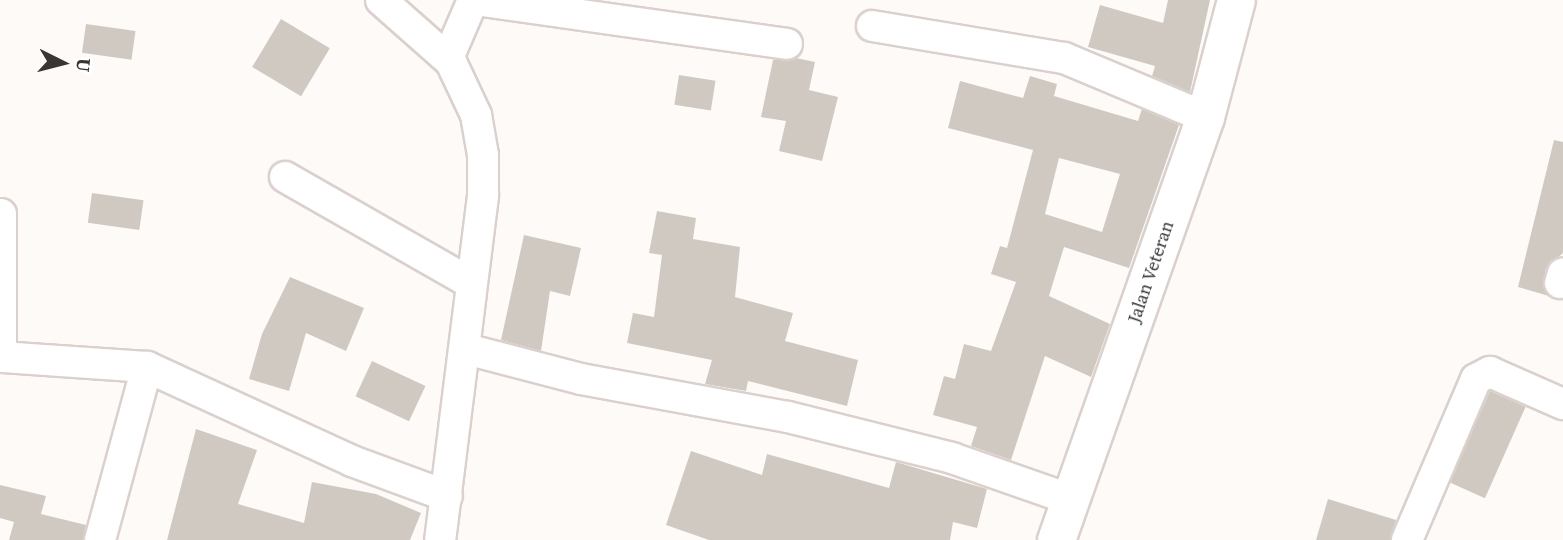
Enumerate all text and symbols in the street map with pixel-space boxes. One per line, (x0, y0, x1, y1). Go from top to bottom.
north arrow (28, 28, 98, 98)
text: U (70, 57, 98, 73)
street label: Jalan Veteran (1123, 218, 1179, 326)

